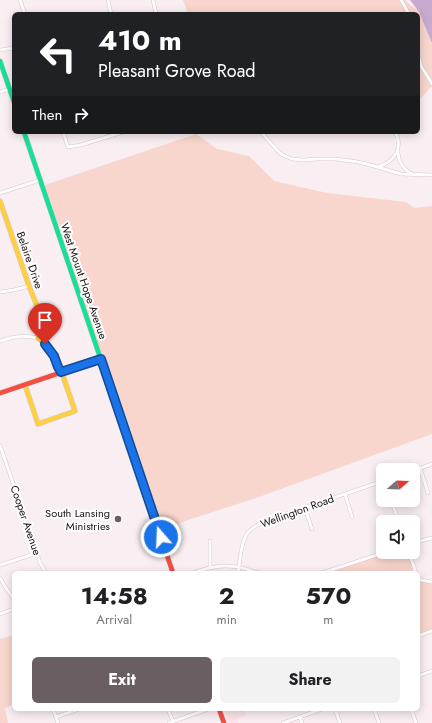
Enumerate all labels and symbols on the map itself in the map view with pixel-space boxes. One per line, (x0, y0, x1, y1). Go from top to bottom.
street label: West Mount Hope Avenue (57, 221, 112, 342)
street label: Belaire Drive (13, 229, 47, 291)
pin (28, 303, 62, 344)
north arrow (376, 463, 420, 507)
street label: Cooper Avenue (7, 483, 46, 557)
street label: Wellington Road (258, 490, 336, 532)
place label: South Lansing Ministries (45, 505, 111, 534)
marker: South Lansing Ministries (113, 514, 123, 524)
position arrow (140, 516, 182, 558)

